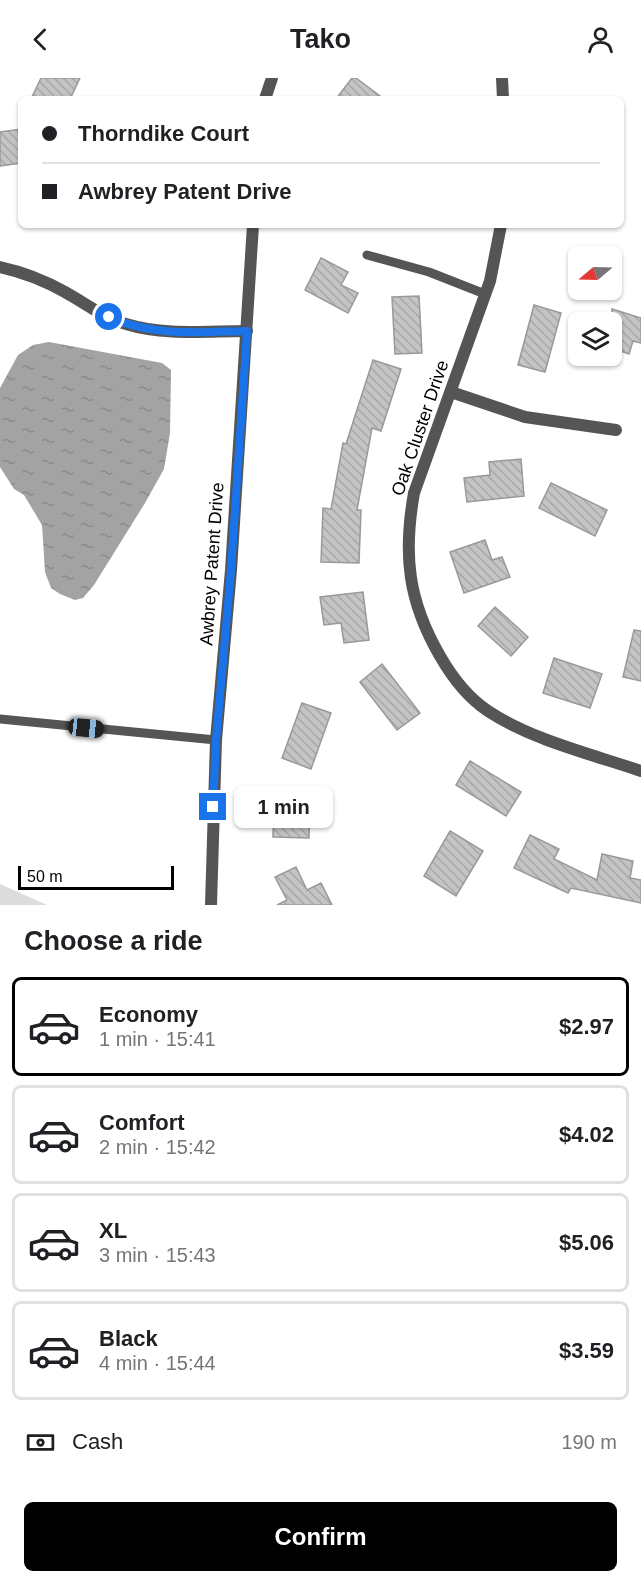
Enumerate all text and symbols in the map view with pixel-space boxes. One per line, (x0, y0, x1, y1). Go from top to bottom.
icon: back (24, 23, 57, 56)
icon: person (584, 23, 617, 56)
text: Tako (290, 24, 351, 54)
text: Thorndike Court (78, 121, 249, 146)
text: Awbrey Patent Drive (78, 179, 292, 204)
north arrow (568, 246, 622, 300)
map controls (568, 246, 622, 366)
route start (95, 303, 122, 330)
button: layers (568, 312, 622, 366)
street label: Oak Cluster Drive (387, 358, 453, 498)
street label: Awbrey Patent Drive (196, 482, 228, 646)
car (67, 717, 105, 739)
callout: 1 min (234, 786, 333, 828)
route end (199, 793, 226, 820)
text: 1 min (257, 796, 310, 818)
scale bar (18, 863, 174, 890)
text: 50 m (27, 868, 63, 885)
text: Choose a ride (24, 926, 203, 956)
icon: car (27, 1000, 81, 1054)
text: Economy (99, 1002, 198, 1027)
text: $2.97 (559, 1014, 614, 1039)
text: 1 min · 15:41 (99, 1028, 216, 1050)
icon: car (27, 1108, 81, 1162)
text: Comfort (99, 1110, 185, 1135)
text: $4.02 (559, 1122, 614, 1147)
text: 2 min · 15:42 (99, 1136, 216, 1158)
icon: car (27, 1216, 81, 1270)
text: XL (99, 1218, 127, 1243)
text: $5.06 (559, 1230, 614, 1255)
text: 3 min · 15:43 (99, 1244, 216, 1266)
icon: car (27, 1324, 81, 1378)
text: Black (99, 1326, 158, 1351)
text: $3.59 (559, 1338, 614, 1363)
text: 4 min · 15:44 (99, 1352, 216, 1374)
icon: cash (24, 1426, 57, 1459)
text: Cash (72, 1429, 123, 1454)
text: 190 m (561, 1431, 617, 1453)
button: Confirm (24, 1502, 617, 1571)

